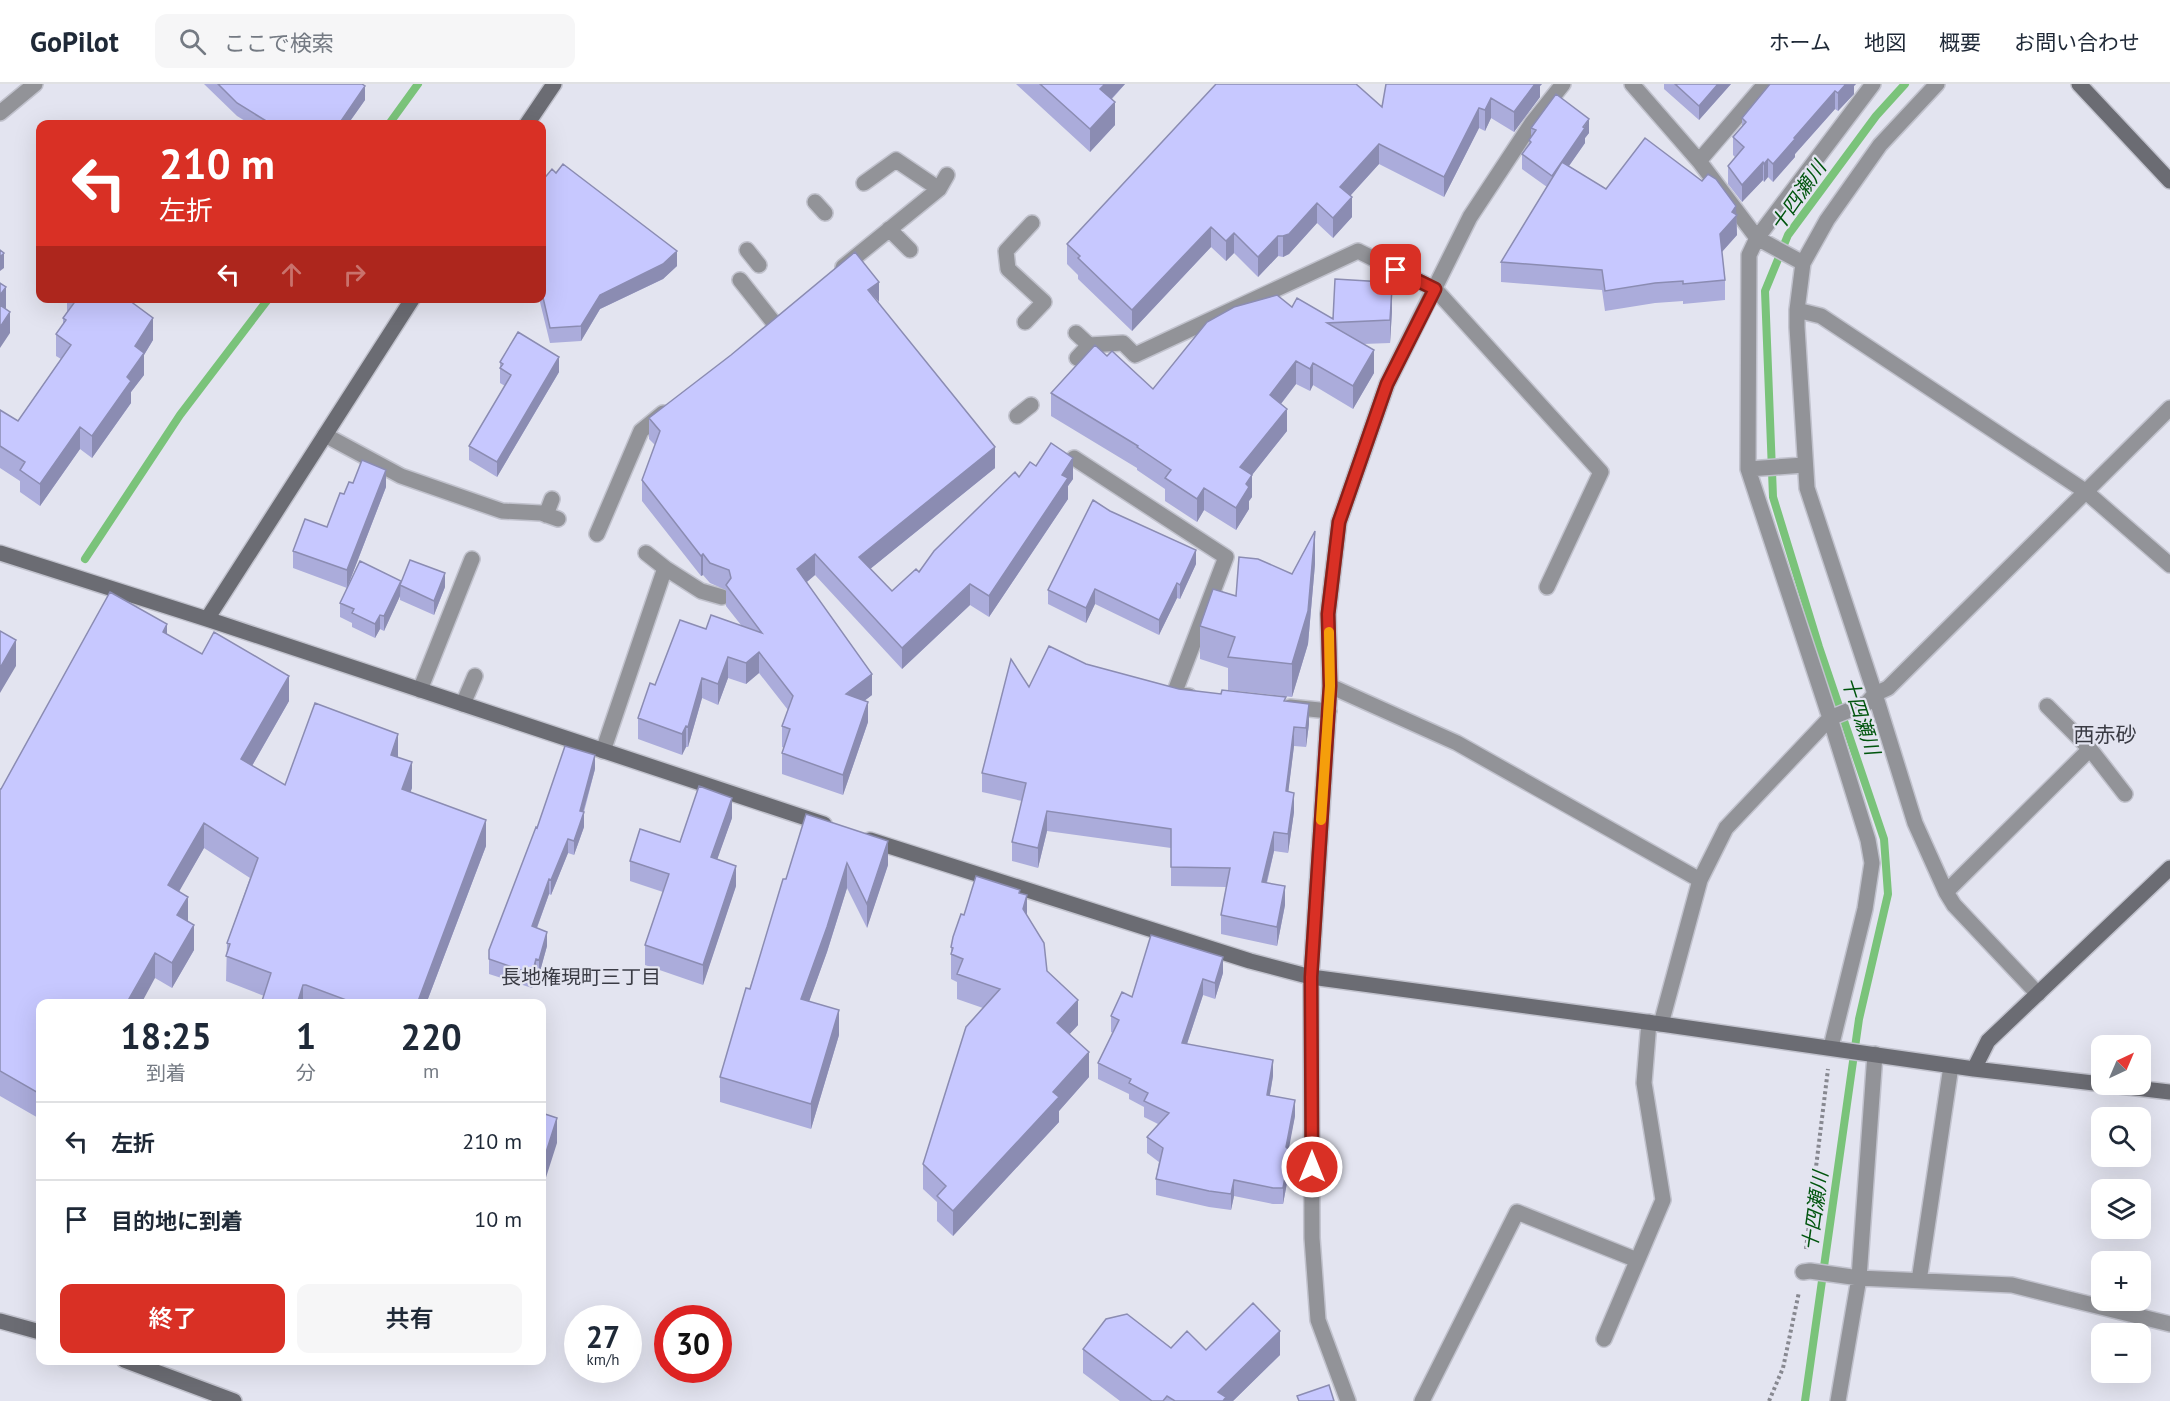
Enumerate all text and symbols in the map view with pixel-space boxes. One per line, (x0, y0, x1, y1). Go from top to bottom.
search box (155, 14, 575, 68)
text: GoPilot (30, 23, 119, 60)
icon: search (176, 25, 209, 58)
text: ここで検索 (224, 29, 334, 57)
text: ホーム (1769, 29, 1831, 56)
text: 地図 (1864, 29, 1906, 56)
text: 概要 (1939, 29, 1981, 56)
text: お問い合わせ (2014, 29, 2140, 56)
text: 210 m (159, 136, 275, 191)
icon: left (60, 144, 138, 222)
water label: 十四瀬川 (1764, 154, 1833, 236)
text: 左折 (159, 193, 213, 227)
pin (1370, 244, 1421, 295)
icon: arrive (1379, 253, 1412, 286)
icon: left (212, 258, 245, 291)
icon: ahead (275, 258, 308, 291)
icon: right (338, 258, 371, 291)
water label: 十四瀬川 (1836, 674, 1886, 760)
district label: 西赤砂 (2074, 721, 2137, 748)
district label: 長地権現町三丁目 (501, 964, 661, 990)
text: 18:25 (120, 1012, 212, 1059)
text: 1 (296, 1012, 316, 1059)
text: 220 (400, 1013, 462, 1060)
north arrow (2091, 1035, 2151, 1095)
map controls (2091, 1035, 2151, 1383)
text: m (423, 1058, 439, 1084)
text: 到着 (146, 1060, 186, 1086)
text: 分 (296, 1060, 316, 1086)
button: search (2091, 1107, 2151, 1167)
icon: left (60, 1125, 93, 1158)
text: 210 m (462, 1127, 522, 1155)
text: 左折 (111, 1129, 155, 1157)
position arrow (1280, 1135, 1344, 1199)
water label: 十四瀬川 (1797, 1168, 1834, 1252)
button: layers (2091, 1179, 2151, 1239)
icon: arrive (60, 1203, 93, 1236)
text: 10 m (474, 1205, 522, 1233)
text: 目的地に到着 (111, 1207, 243, 1235)
button: + (2091, 1251, 2151, 1311)
button: 終了 (60, 1284, 285, 1353)
button: 共有 (297, 1284, 522, 1353)
speed limit sign: 30 (654, 1305, 732, 1383)
text: 27 (586, 1317, 620, 1356)
button: − (2091, 1323, 2151, 1383)
text: km/h (587, 1350, 619, 1369)

